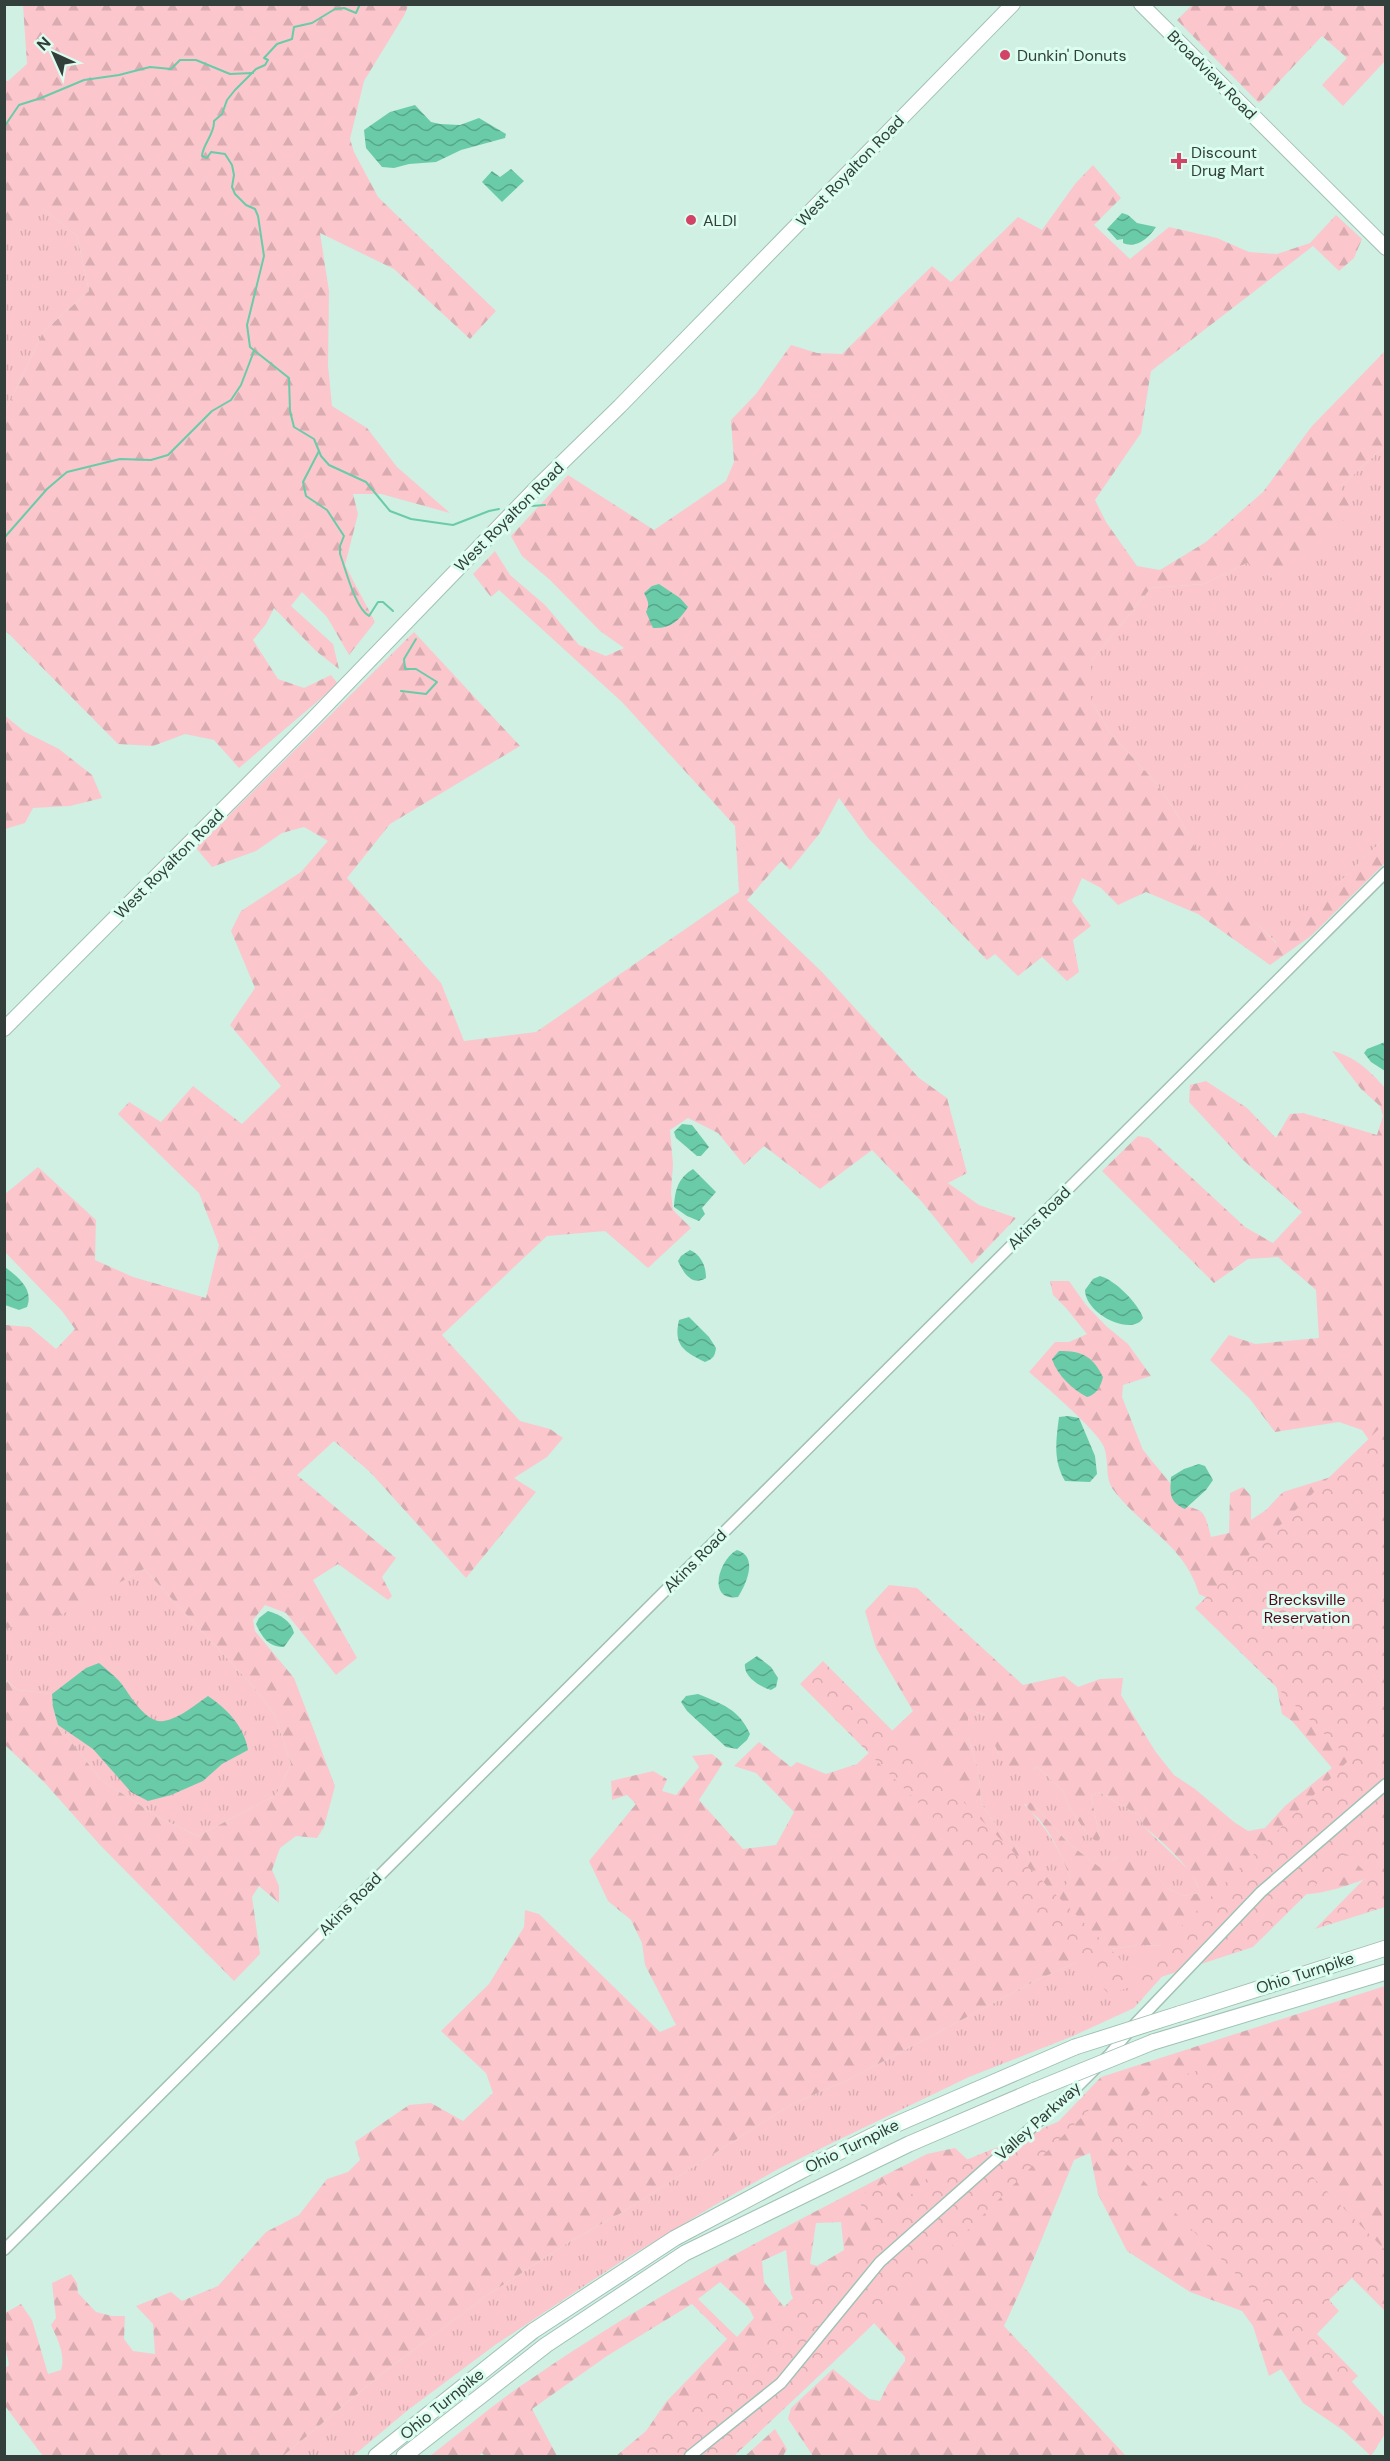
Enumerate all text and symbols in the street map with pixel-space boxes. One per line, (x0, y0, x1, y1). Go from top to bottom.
north arrow (24, 24, 84, 84)
street label: Broadview Road (1163, 26, 1261, 124)
text: N (32, 32, 55, 55)
place label: Dunkin' Donuts (1017, 45, 1127, 66)
marker: Dunkin' Donuts (998, 48, 1012, 62)
street label: West Royalton Road (791, 111, 909, 231)
place label: Discount Drug Mart (1191, 142, 1265, 181)
marker: Discount Drug Mart (1172, 154, 1186, 168)
place label: ALDI (703, 210, 737, 231)
marker: ALDI (684, 213, 698, 227)
street label: West Royalton Road (450, 458, 568, 576)
street label: West Royalton Road (110, 805, 228, 923)
street label: Akins Road (1003, 1182, 1075, 1254)
street label: Akins Road (659, 1525, 731, 1597)
park label: Brecksville Reservation (1264, 1589, 1350, 1628)
street label: Akins Road (314, 1868, 386, 1940)
street label: Ohio Turnpike (1253, 1947, 1357, 1999)
street label: Valley Parkway (991, 2077, 1085, 2165)
street label: Ohio Turnpike (802, 2114, 902, 2178)
street label: Ohio Turnpike (396, 2364, 488, 2444)

